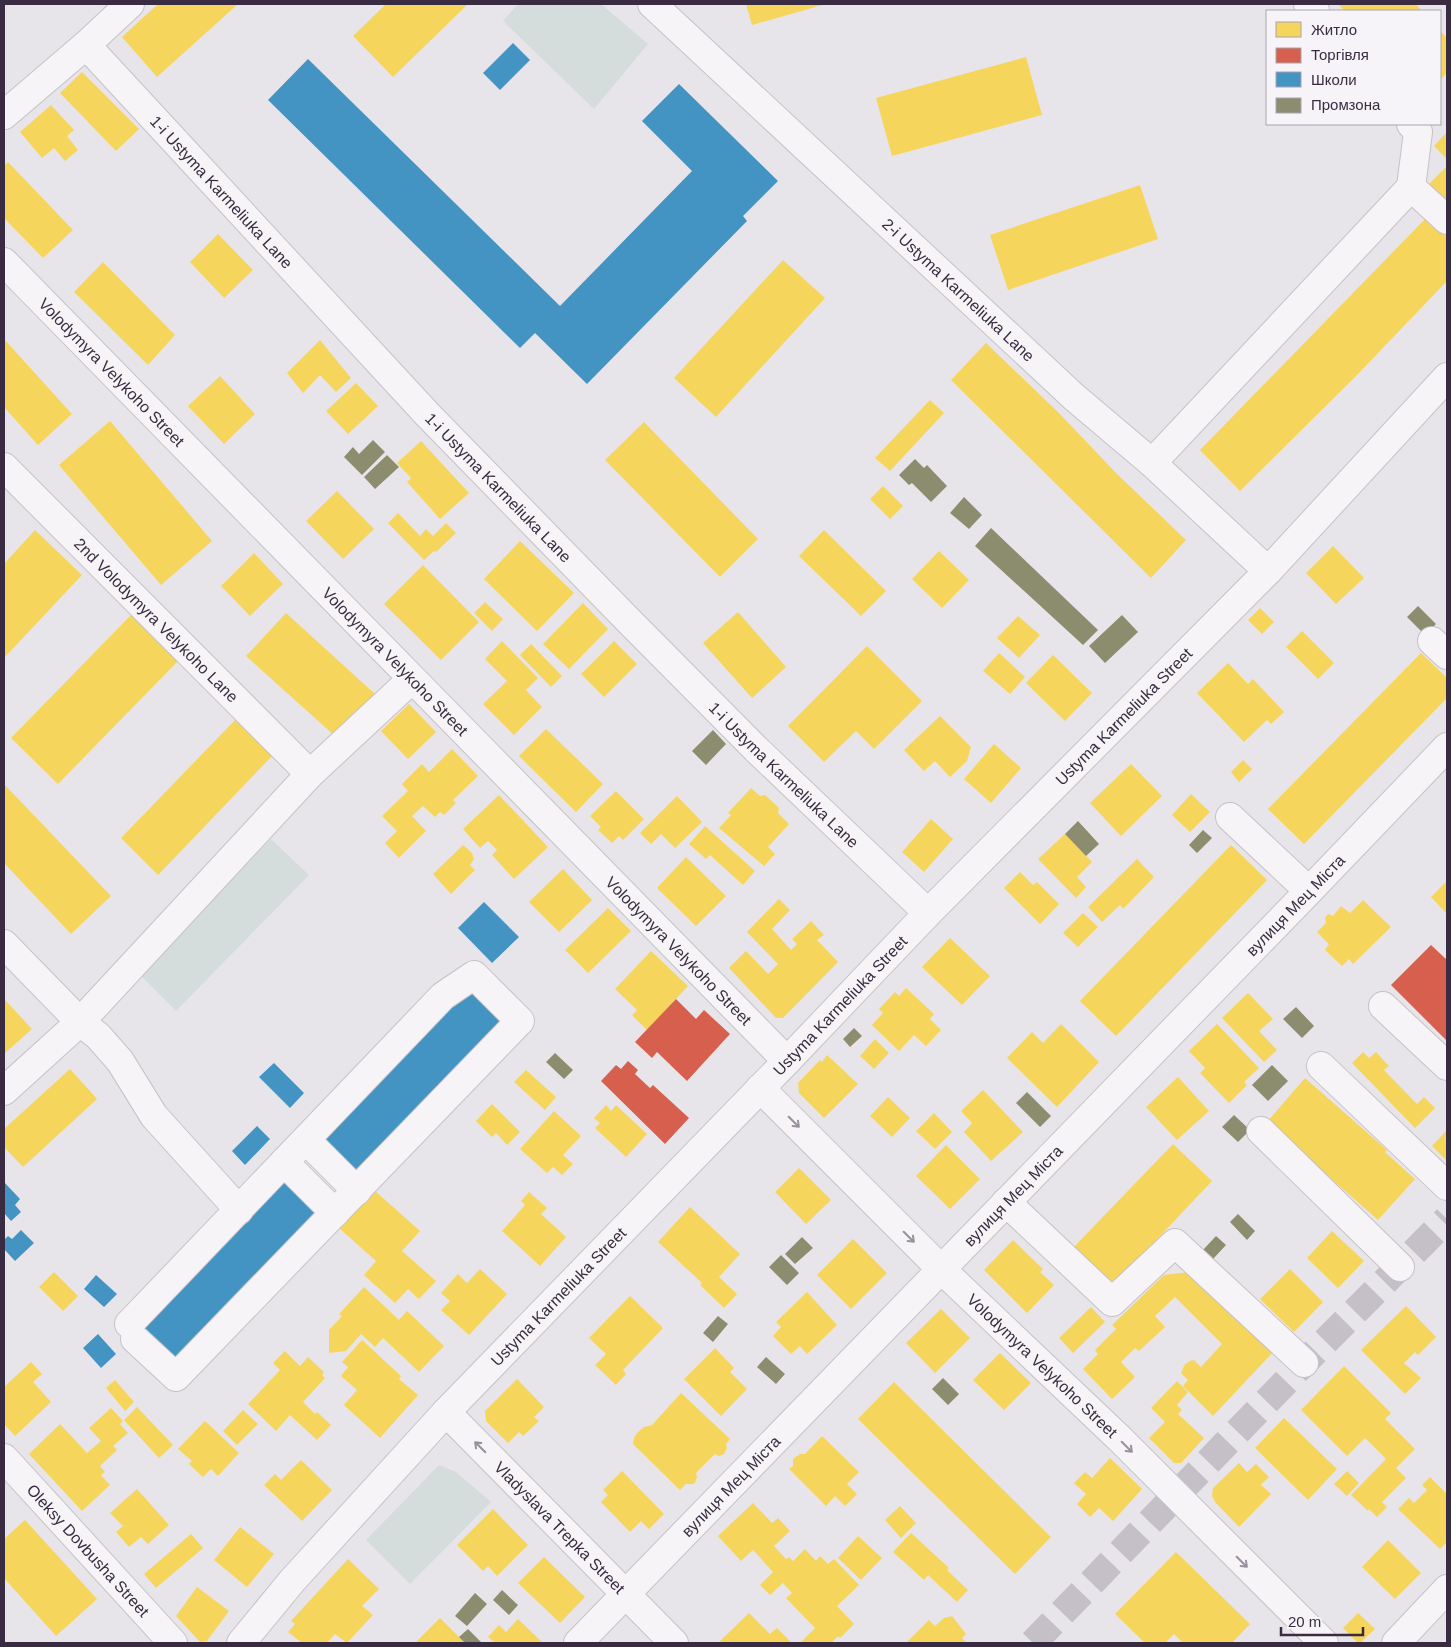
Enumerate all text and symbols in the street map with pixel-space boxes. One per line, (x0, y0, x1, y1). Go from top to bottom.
legend (1266, 10, 1441, 125)
text: Житло (1311, 21, 1357, 38)
text: Торгівля (1311, 46, 1369, 63)
text: Школи (1311, 71, 1357, 88)
text: Промзона (1311, 96, 1381, 113)
street label: 1-i Ustyma Karmeliuka Lane (147, 113, 296, 272)
street label: 2-i Ustyma Karmeliuka Lane (879, 215, 1038, 365)
street label: Volodymyra Velykoho Street (35, 295, 188, 450)
street label: 1-i Ustyma Karmeliuka Lane (422, 410, 575, 566)
street label: 2nd Volodymyra Velykoho Lane (71, 535, 241, 706)
street label: Volodymyra Velykoho Street (319, 584, 471, 739)
street label: Ustyma Karmeliuka Street (1052, 644, 1196, 789)
street label: 1-i Ustyma Karmeliuka Lane (706, 699, 862, 851)
street label: вулиця Мец Міста (1243, 851, 1348, 959)
street label: Volodymyra Velykoho Street (602, 873, 755, 1029)
street label: Ustyma Karmeliuka Street (770, 932, 911, 1079)
one-way arrow (788, 1116, 800, 1128)
street label: вулиця Мец Міста (961, 1142, 1066, 1250)
street label: Ustyma Karmeliuka Street (488, 1224, 630, 1369)
one-way arrow (903, 1231, 916, 1243)
street label: Volodymyra Velykoho Street (964, 1291, 1121, 1441)
street label: вулиця Мец Міста (678, 1432, 784, 1540)
one-way arrow (474, 1441, 486, 1453)
one-way arrow (1121, 1441, 1134, 1453)
street label: Vladyslava Trepka Street (491, 1458, 628, 1597)
street label: Oleksy Dovbusha Street (23, 1481, 153, 1620)
one-way arrow (1236, 1555, 1248, 1567)
scale bar (1281, 1604, 1364, 1636)
text: 20 m (1288, 1613, 1321, 1630)

